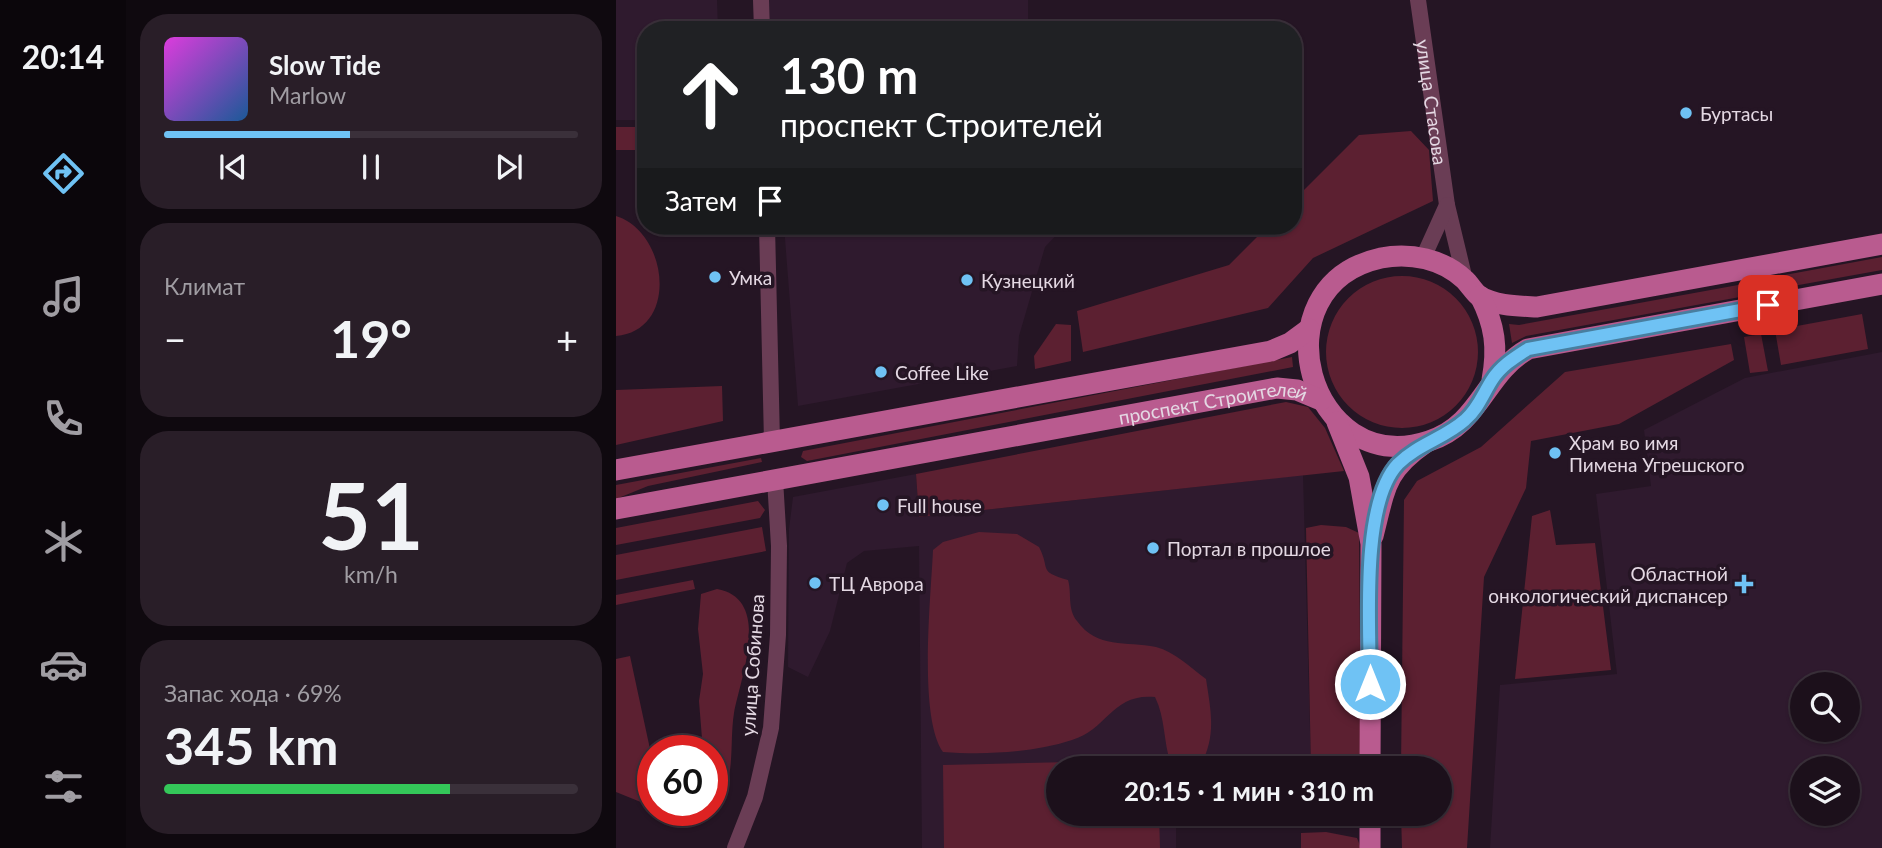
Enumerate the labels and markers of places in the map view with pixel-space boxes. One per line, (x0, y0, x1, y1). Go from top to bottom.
place label: Буртасы (1700, 102, 1773, 125)
marker: Буртасы (1678, 105, 1694, 121)
place label: Умка (729, 266, 772, 289)
marker: Умка (707, 269, 723, 285)
place label: Кузнецкий (981, 269, 1075, 292)
marker: Кузнецкий (959, 272, 975, 288)
pin (1738, 275, 1798, 335)
place label: Coffee Like (895, 361, 989, 384)
marker: Coffee Like (873, 364, 889, 380)
place label: Храм во имя Пимена Угрешского (1569, 431, 1744, 476)
marker: Храм во имя Пимена Угрешского (1547, 445, 1563, 461)
place label: Full house (897, 494, 982, 517)
marker: Full house (875, 497, 891, 513)
place label: Портал в прошлое (1167, 537, 1331, 560)
marker: Портал в прошлое (1145, 540, 1161, 556)
place label: Областной онкологический диспансер (1488, 562, 1728, 607)
place label: ТЦ Аврора (829, 572, 924, 595)
marker: Областной онкологический диспансер (1734, 574, 1754, 594)
marker: ТЦ Аврора (807, 575, 823, 591)

